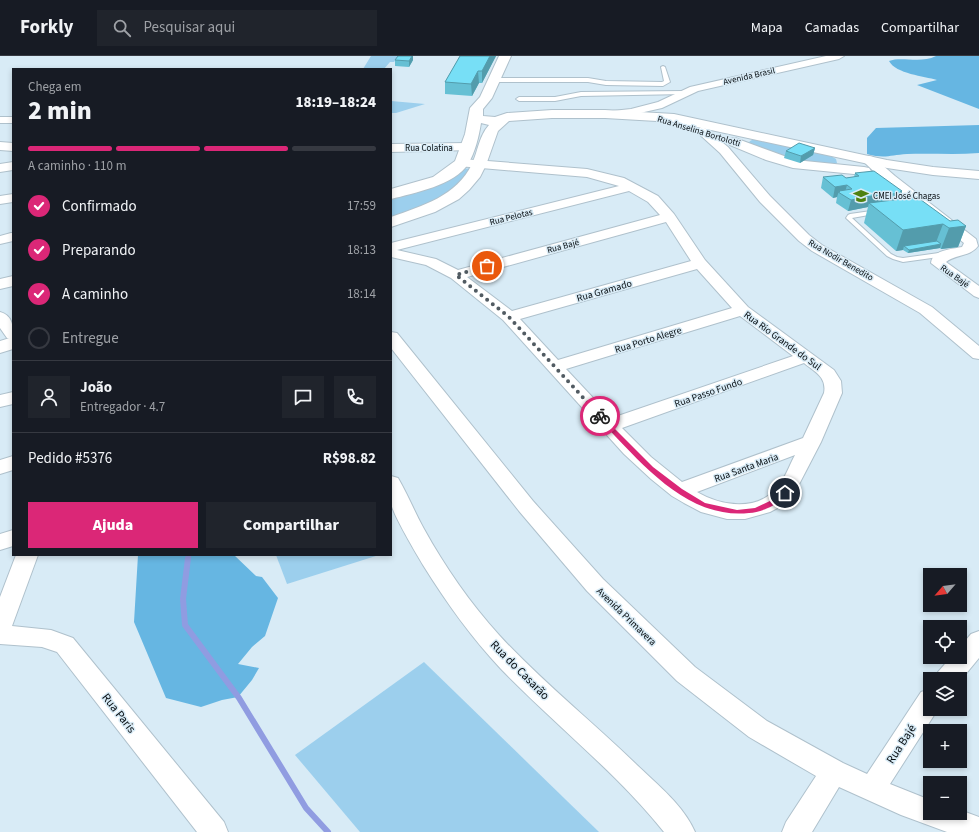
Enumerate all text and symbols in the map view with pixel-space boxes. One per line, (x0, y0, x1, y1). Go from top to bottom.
search box (97, 10, 377, 46)
text: Forkly (20, 14, 73, 41)
icon: search (111, 17, 133, 39)
text: Pesquisar aqui (143, 17, 235, 38)
text: Mapa (751, 18, 783, 38)
text: Camadas (805, 18, 859, 38)
text: Compartilhar (881, 18, 959, 38)
street label: Avenida Brasil (722, 64, 776, 89)
text: Chega em (28, 78, 82, 96)
text: 2 min (28, 92, 92, 129)
text: 18:19–18:24 (295, 92, 376, 113)
street label: Rua Anselina Bortolotti (656, 113, 742, 150)
street label: Rua Colatina (405, 142, 453, 155)
text: A caminho · 110 m (28, 157, 126, 175)
school or university icon: CMEI José Chagas (852, 187, 870, 205)
place label: CMEI José Chagas (873, 190, 940, 203)
icon: check (28, 195, 50, 217)
text: Confirmado (62, 196, 137, 217)
text: 17:59 (347, 197, 376, 215)
street label: Rua Pelotas (488, 206, 534, 229)
street label: Rua Bajé (546, 236, 581, 257)
street label: Rua Nodir Benedito (806, 236, 876, 284)
icon: check (28, 239, 50, 261)
text: Preparando (62, 240, 136, 261)
text: 18:13 (347, 241, 376, 259)
pin (470, 249, 504, 283)
icon: bag (476, 255, 498, 277)
street label: Rua Bajé (938, 262, 972, 291)
street label: Rua Gramado (575, 276, 634, 306)
icon: check (28, 283, 50, 305)
text: A caminho (62, 284, 128, 305)
text: 18:14 (347, 285, 376, 303)
street label: Rua Rio Grande do Sul (741, 308, 824, 374)
street label: Rua Porto Alegre (613, 323, 684, 357)
text: Entregue (62, 328, 119, 349)
street label: Rua Passo Fundo (673, 375, 744, 411)
button: person (28, 376, 70, 418)
button: chat (282, 376, 324, 418)
button: phone (334, 376, 376, 418)
text: João (80, 377, 112, 398)
courier (580, 396, 620, 436)
text: Entregador · 4.7 (80, 398, 165, 416)
icon: bike (589, 405, 611, 427)
text: Pedido #5376 (28, 448, 112, 469)
text: R$98.82 (323, 448, 376, 469)
street label: Rua Santa Maria (712, 450, 780, 486)
pin (768, 476, 802, 510)
icon: home (774, 482, 796, 504)
button: Ajuda (28, 502, 198, 548)
button: Compartilhar (206, 502, 376, 548)
north arrow (923, 568, 967, 612)
map controls (923, 568, 967, 820)
street label: Avenida Primavera (593, 585, 659, 649)
button: locate (923, 620, 967, 664)
street label: Rua do Casarão (486, 637, 553, 704)
button: layers (923, 672, 967, 716)
street label: Rua Paris (98, 690, 140, 737)
street label: Rua Bajé (882, 721, 921, 767)
button: + (923, 724, 967, 768)
button: − (923, 776, 967, 820)

